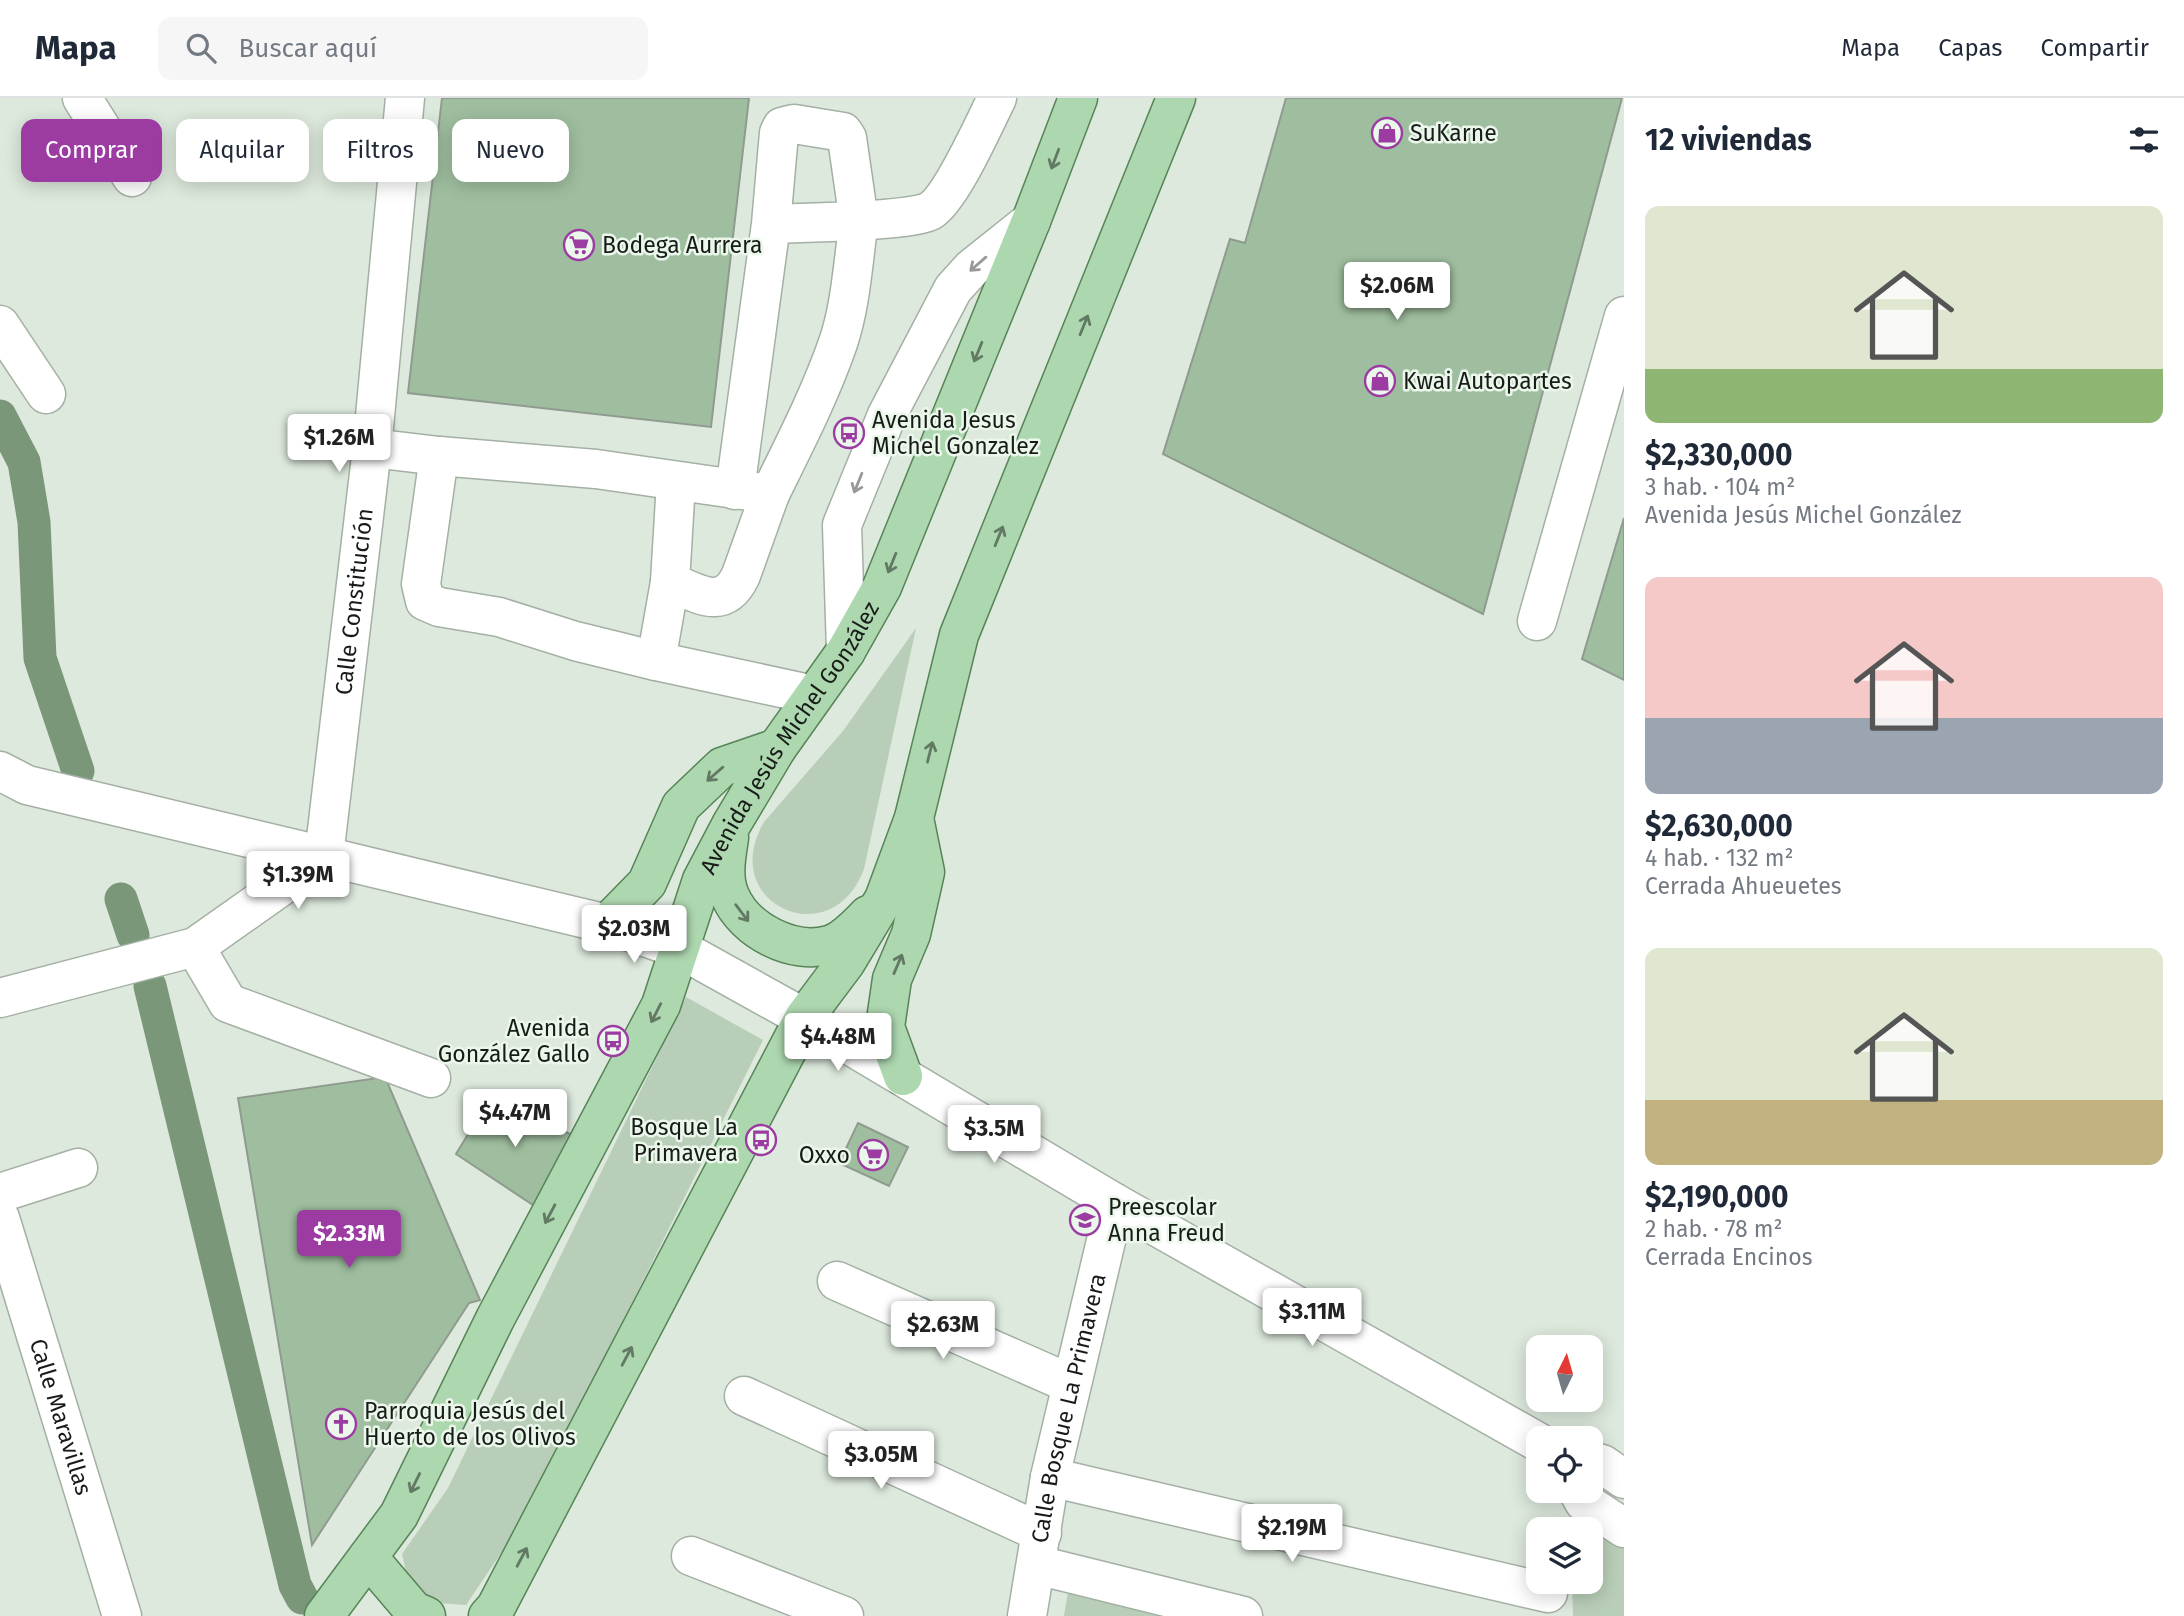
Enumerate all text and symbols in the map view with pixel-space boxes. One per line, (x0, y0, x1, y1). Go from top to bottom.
search box (158, 17, 648, 80)
text: Mapa (35, 28, 116, 68)
icon: search (182, 29, 220, 67)
text: Buscar aquí (238, 33, 377, 64)
text: Mapa (1841, 34, 1900, 62)
text: Capas (1938, 34, 2002, 62)
text: Compartir (2040, 34, 2149, 62)
shop icon: SuKarne (1370, 116, 1404, 150)
chip: Comprar (21, 119, 162, 182)
chip: Alquilar (176, 119, 309, 182)
chip: Filtros (323, 119, 438, 182)
chip: Nuevo (452, 119, 569, 182)
place label: SuKarne (1410, 119, 1497, 147)
icon: filters (2125, 121, 2163, 159)
text: 12 viviendas (1645, 122, 1812, 158)
one-way arrow (1047, 148, 1060, 170)
supermarket icon: Bodega Aurrera (562, 228, 596, 262)
place label: Bodega Aurrera (602, 231, 763, 259)
icon: home (1841, 252, 1967, 378)
one-way arrow (970, 256, 988, 272)
pin: $2.06M (1340, 262, 1454, 322)
text: $2.06M (1360, 271, 1434, 299)
one-way arrow (1079, 314, 1092, 336)
one-way arrow (970, 341, 983, 362)
shop icon: Kwai Autopartes (1363, 364, 1397, 398)
place label: Kwai Autopartes (1403, 367, 1572, 395)
place label: Avenida Jesus Michel Gonzalez (872, 406, 1039, 460)
pin: $1.26M (282, 414, 396, 474)
bus stop icon: Avenida Jesus Michel Gonzalez (832, 416, 866, 450)
text: $1.26M (304, 423, 374, 451)
text: $2,330,000 (1645, 437, 1793, 473)
one-way arrow (851, 472, 864, 494)
text: 3 hab. · 104 m² (1645, 473, 1795, 501)
text: Avenida Jesús Michel González (1645, 501, 1961, 529)
street label: Calle Constitución (329, 507, 379, 697)
one-way arrow (994, 525, 1007, 547)
one-way arrow (884, 551, 897, 573)
street label: Avenida Jesús Michel González (694, 596, 885, 879)
icon: home (1841, 623, 1967, 749)
one-way arrow (924, 741, 937, 764)
one-way arrow (707, 766, 725, 782)
text: $2,630,000 (1645, 808, 1793, 844)
text: 4 hab. · 132 m² (1645, 844, 1793, 872)
pin: $1.39M (241, 852, 355, 911)
text: $1.39M (262, 860, 334, 888)
text: Cerrada Ahueuetes (1645, 872, 1842, 900)
one-way arrow (735, 903, 750, 922)
pin: $2.03M (577, 906, 691, 965)
text: $2.03M (598, 914, 670, 942)
one-way arrow (892, 954, 905, 976)
icon: home (1841, 994, 1967, 1120)
one-way arrow (649, 1002, 663, 1023)
place label: Avenida González Gallo (438, 1014, 590, 1068)
pin: $4.48M (781, 1014, 895, 1073)
text: $4.48M (800, 1022, 876, 1050)
bus stop icon: Avenida González Gallo (596, 1024, 630, 1058)
pin: $4.47M (458, 1090, 572, 1149)
text: $4.47M (479, 1098, 551, 1126)
pin: $3.5M (945, 1105, 1043, 1165)
place label: Bosque La Primavera (630, 1113, 738, 1167)
text: $3.5M (964, 1114, 1024, 1142)
bus stop icon: Bosque La Primavera (744, 1123, 778, 1157)
supermarket icon: Oxxo (856, 1138, 890, 1172)
place label: Oxxo (799, 1141, 850, 1169)
text: $2,190,000 (1645, 1179, 1789, 1215)
place label: Preescolar Anna Freud (1108, 1193, 1225, 1247)
one-way arrow (543, 1203, 557, 1224)
school or university icon: Preescolar Anna Freud (1068, 1203, 1102, 1237)
pin: $2.33M (292, 1210, 406, 1270)
text: 2 hab. · 78 m² (1645, 1215, 1782, 1243)
text: $2.33M (313, 1219, 385, 1247)
text: Cerrada Encinos (1645, 1243, 1812, 1271)
street label: Calle Bosque La Primavera (1025, 1271, 1112, 1545)
pin: $3.11M (1255, 1288, 1369, 1348)
text: $3.11M (1279, 1297, 1345, 1325)
pin: $2.63M (886, 1302, 1000, 1361)
text: $2.63M (907, 1310, 979, 1338)
street label: Calle Maravillas (24, 1335, 98, 1498)
north arrow (1526, 1335, 1603, 1412)
map controls (1526, 1335, 1603, 1594)
one-way arrow (621, 1346, 634, 1367)
place label: Parroquia Jesús del Huerto de los Olivos (364, 1397, 576, 1451)
church icon: Parroquia Jesús del Huerto de los Olivos (324, 1407, 358, 1441)
button: locate (1526, 1426, 1603, 1503)
pin: $3.05M (824, 1432, 938, 1491)
text: $3.05M (844, 1440, 918, 1468)
one-way arrow (408, 1472, 422, 1493)
pin: $2.19M (1235, 1504, 1349, 1564)
text: $2.19M (1257, 1513, 1327, 1541)
button: layers (1526, 1517, 1603, 1594)
one-way arrow (515, 1547, 529, 1568)

